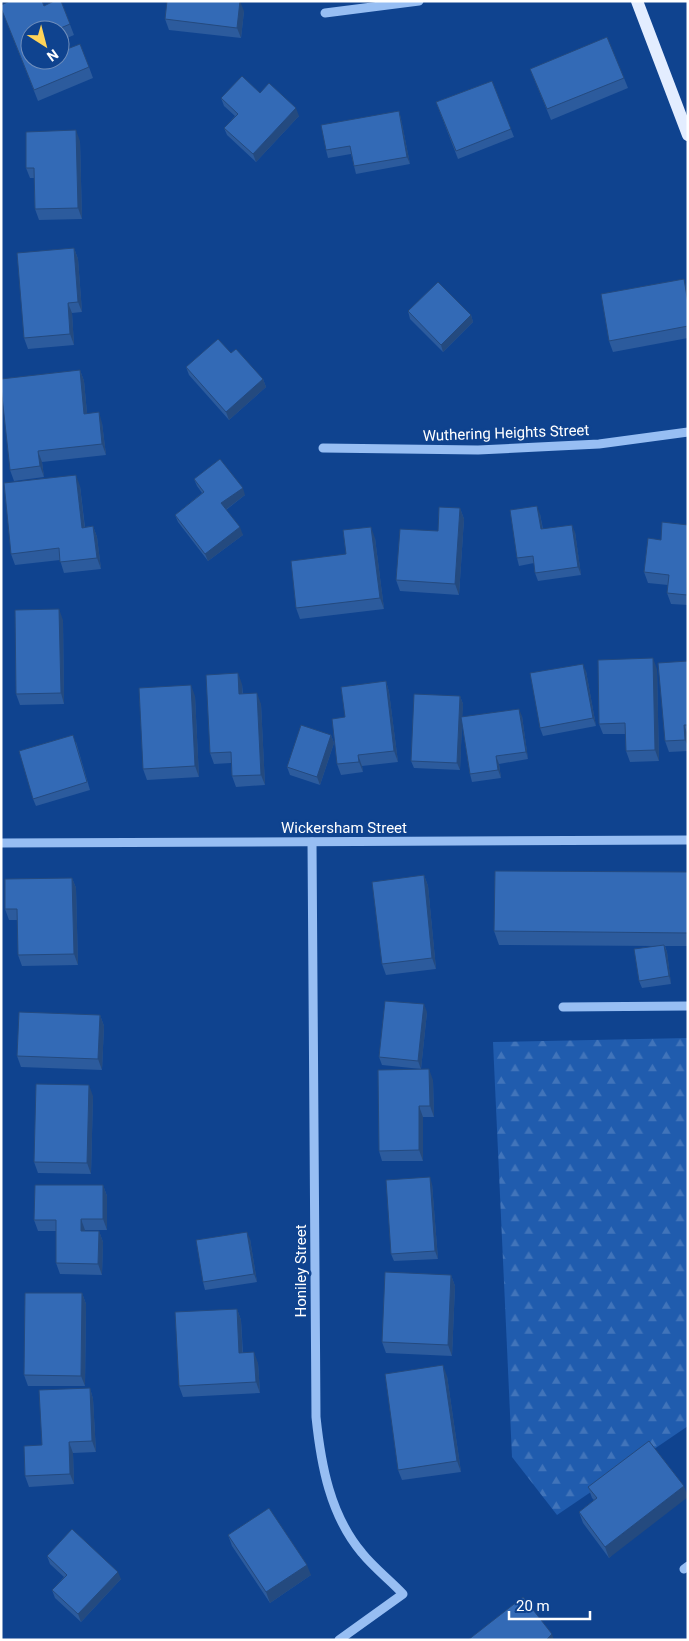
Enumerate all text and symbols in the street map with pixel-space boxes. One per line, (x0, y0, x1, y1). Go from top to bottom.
north arrow (20, 20, 70, 70)
text: N (44, 46, 61, 65)
street label: Wuthering Heights Street (422, 421, 590, 445)
street label: Wickersham Street (281, 819, 407, 837)
street label: Honiley Street (292, 1224, 310, 1318)
scale bar (509, 1588, 590, 1620)
text: 20 m (516, 1597, 550, 1615)

